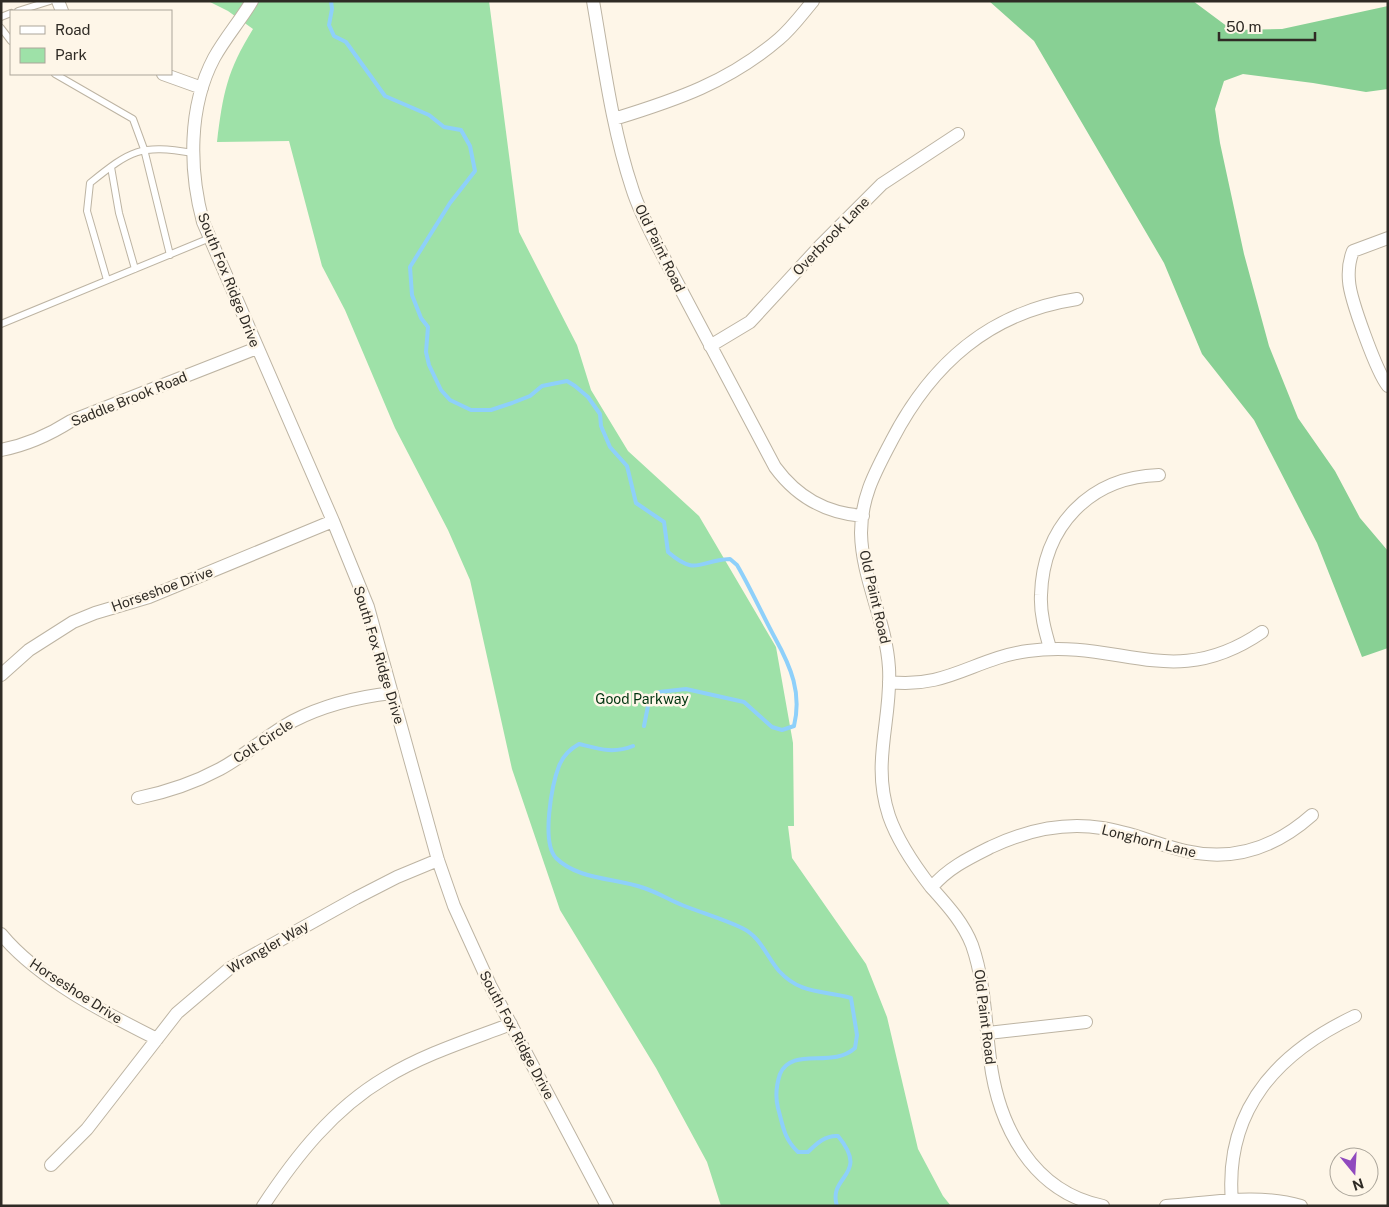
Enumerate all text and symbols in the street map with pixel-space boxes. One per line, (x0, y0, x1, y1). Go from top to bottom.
legend (10, 10, 172, 75)
scale bar (1219, 10, 1315, 42)
text: 50 m (1226, 18, 1261, 35)
text: Road (55, 21, 91, 38)
text: Park (55, 46, 87, 63)
street label: Overbrook Lane (789, 193, 873, 279)
street label: Old Paint Road (632, 201, 688, 295)
street label: South Fox Ridge Drive (195, 210, 263, 350)
street label: Saddle Brook Road (69, 368, 189, 430)
street label: Old Paint Road (856, 549, 894, 645)
street label: Horseshoe Drive (109, 563, 215, 615)
street label: South Fox Ridge Drive (350, 584, 408, 726)
park label: Good Parkway (595, 691, 689, 707)
street label: Colt Circle (230, 716, 296, 766)
street label: Longhorn Lane (1100, 821, 1198, 861)
street label: Wrangler Way (225, 917, 312, 977)
street label: Horseshoe Drive (27, 955, 125, 1027)
street label: South Fox Ridge Drive (476, 968, 558, 1102)
street label: Old Paint Road (971, 969, 999, 1065)
north arrow (1329, 1147, 1379, 1197)
text: N (1350, 1175, 1366, 1194)

